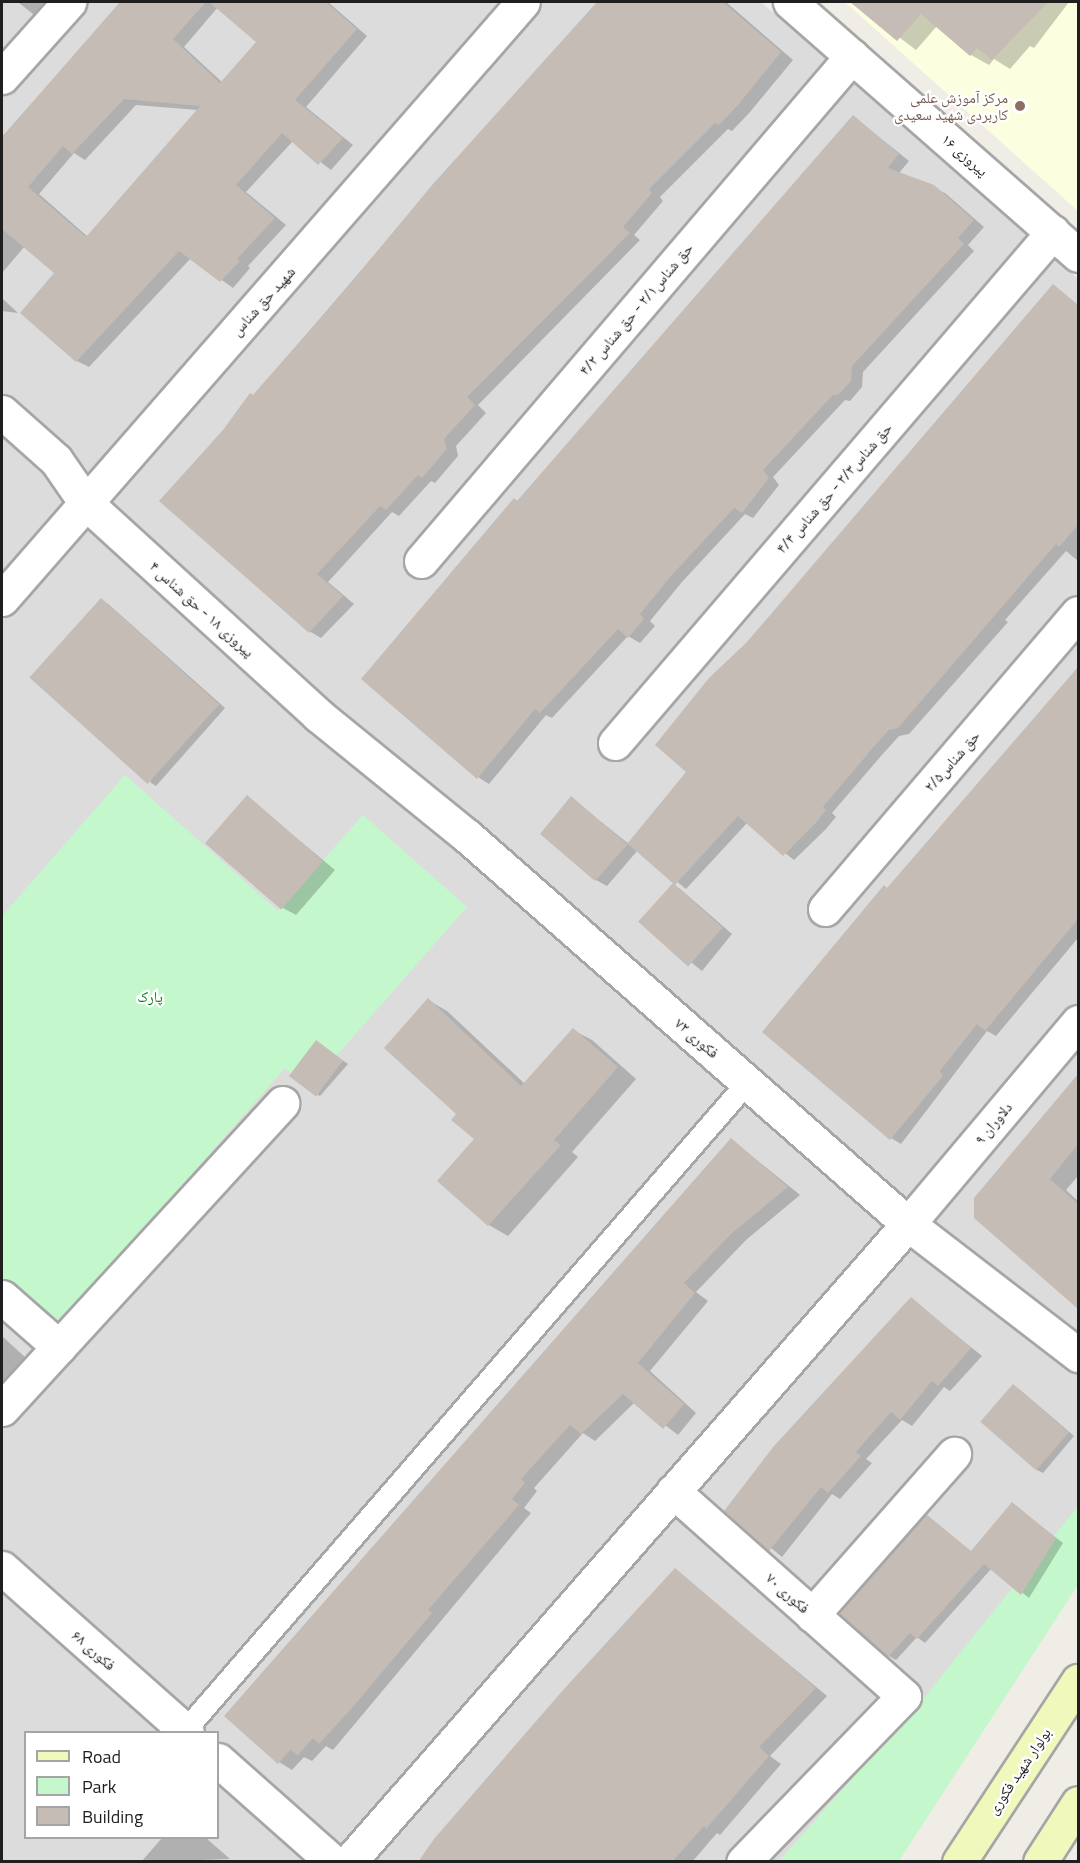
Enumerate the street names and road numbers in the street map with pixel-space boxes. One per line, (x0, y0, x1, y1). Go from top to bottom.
street label: پیروزی ۱۶ (938, 130, 992, 180)
street label: حق شناس۲/۱ - حق شناس ۴/۲ (575, 239, 697, 379)
street label: شهید حق شناس (227, 263, 299, 339)
street label: حق شناس۲/۳ - حق شناس ۴/۴ (772, 419, 896, 557)
street label: پیروزی ۱۸ - حق شناس ۴ (146, 557, 258, 661)
street label: حق شناس۲/۵ (920, 727, 984, 795)
street label: فکوری ۷۲ (671, 1014, 723, 1062)
street label: دلاوران ۹ (970, 1098, 1016, 1148)
street label: فکوری ۷۰ (763, 1569, 813, 1617)
street label: فکوری ۶۸ (69, 1626, 119, 1674)
street label: بولوار شهید فکوری (983, 1724, 1055, 1818)

